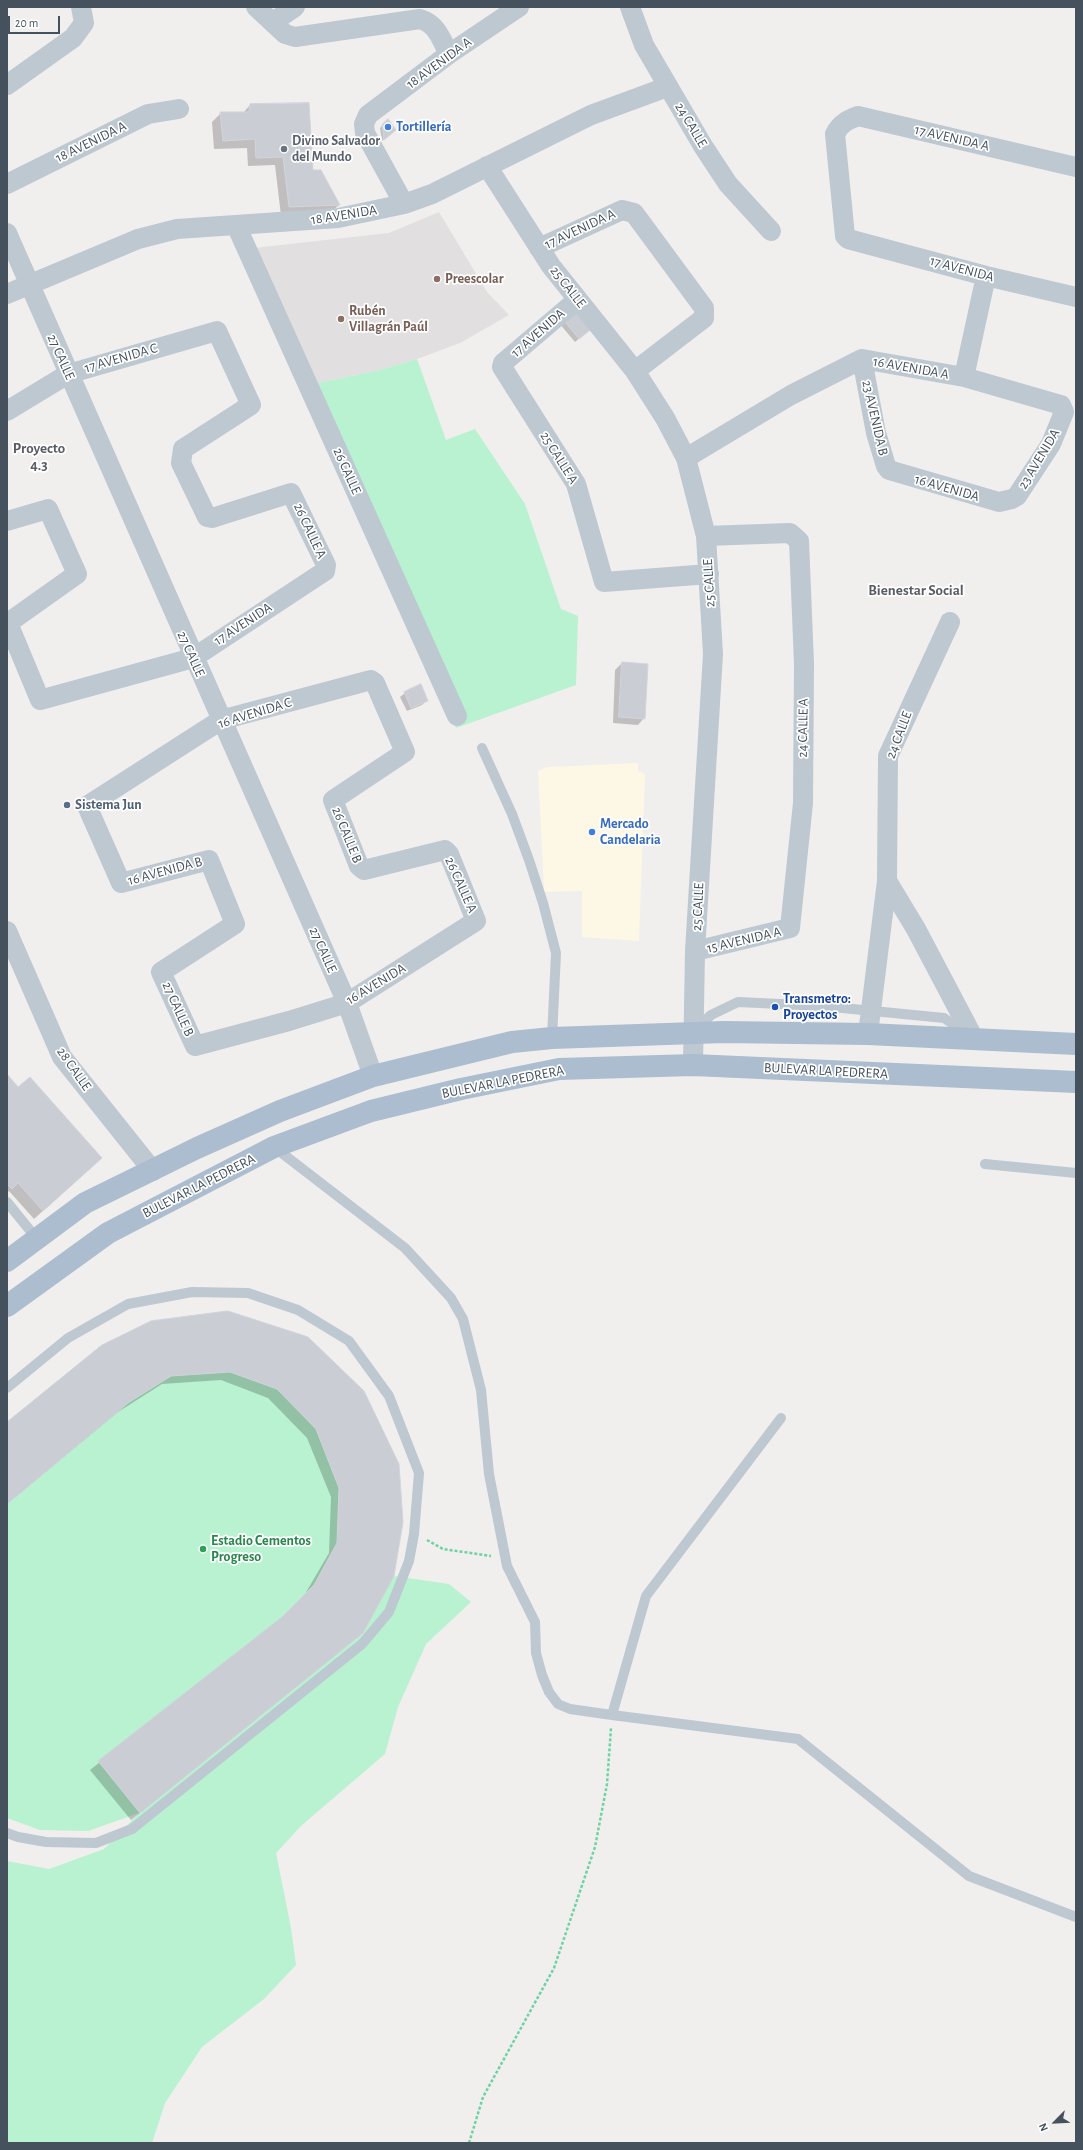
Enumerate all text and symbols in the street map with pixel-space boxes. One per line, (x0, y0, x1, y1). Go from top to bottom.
scale bar (10, 8, 62, 34)
text: 20 m (15, 17, 38, 29)
street label: 18 AVENIDA A (403, 34, 475, 92)
street label: 24 CALLE (671, 100, 711, 150)
street label: 18 AVENIDA A (53, 118, 129, 166)
place label: Tortillería (396, 119, 452, 135)
street label: 17 AVENIDA A (913, 121, 991, 155)
marker: Tortillería (383, 122, 393, 132)
place label: Divino Salvador del Mundo (292, 133, 380, 166)
marker: Divino Salvador del Mundo (279, 144, 289, 154)
street label: 18 AVENIDA (310, 202, 378, 228)
street label: 17 AVENIDA A (542, 205, 618, 253)
street label: 17 AVENIDA (928, 252, 996, 286)
street label: 25 CALLE (547, 263, 589, 311)
place label: Preescolar (445, 271, 504, 287)
marker: Preescolar (432, 274, 442, 284)
place label: Rubén Villagrán Paúl (349, 303, 428, 336)
street label: 17 AVENIDA (508, 305, 568, 361)
marker: Rubén Villagrán Paúl (336, 314, 346, 324)
street label: 27 CALLE (44, 332, 78, 382)
street label: 17 AVENIDA C (83, 340, 159, 376)
street label: 16 AVENIDA A (872, 353, 950, 383)
street label: 23 AVENIDA B (858, 379, 892, 457)
street label: 23 AVENIDA (1015, 426, 1063, 492)
street label: 25 CALLE A (536, 429, 582, 487)
district label: Proyecto 4.3 (13, 439, 65, 474)
street label: 26 CALLE (329, 445, 365, 497)
street label: 16 AVENIDA (913, 471, 981, 505)
street label: 26 CALLE A (290, 501, 330, 561)
street label: 25 CALLE (699, 558, 719, 608)
district label: Bienestar Social (868, 581, 964, 599)
street label: 17 AVENIDA (211, 599, 275, 649)
street label: 27 CALLE (174, 629, 208, 679)
street label: 16 AVENIDA C (216, 694, 294, 732)
street label: 24 CALLE A (794, 698, 812, 758)
street label: 24 CALLE (882, 709, 916, 761)
place label: Sistema Jun (75, 797, 142, 813)
marker: Sistema Jun (62, 800, 72, 810)
street label: 26 CALLE B (328, 805, 366, 865)
place label: Mercado Candelaria (600, 816, 661, 848)
marker: Mercado Candelaria (587, 827, 597, 837)
street label: 16 AVENIDA B (126, 853, 204, 889)
street label: 26 CALLE A (441, 854, 481, 916)
street label: 25 CALLE (688, 882, 708, 932)
street label: 15 AVENIDA A (705, 923, 783, 957)
street label: 27 CALLE (306, 925, 340, 975)
street label: 16 AVENIDA (343, 960, 409, 1008)
street label: 27 CALLE B (159, 979, 197, 1039)
place label: Transmetro: Proyectos (783, 991, 851, 1024)
marker: Transmetro: Proyectos (770, 1002, 780, 1012)
street label: 28 CALLE (53, 1044, 95, 1094)
street label: BULEVAR LA PEDRERA (763, 1059, 889, 1083)
street label: BULEVAR LA PEDRERA (440, 1062, 566, 1102)
street label: BULEVAR LA PEDRERA (140, 1150, 258, 1222)
place label: Estadio Cementos Progreso (211, 1533, 311, 1566)
marker: Estadio Cementos Progreso (198, 1544, 208, 1554)
north arrow (1035, 2102, 1075, 2142)
text: N (1037, 2121, 1050, 2133)

